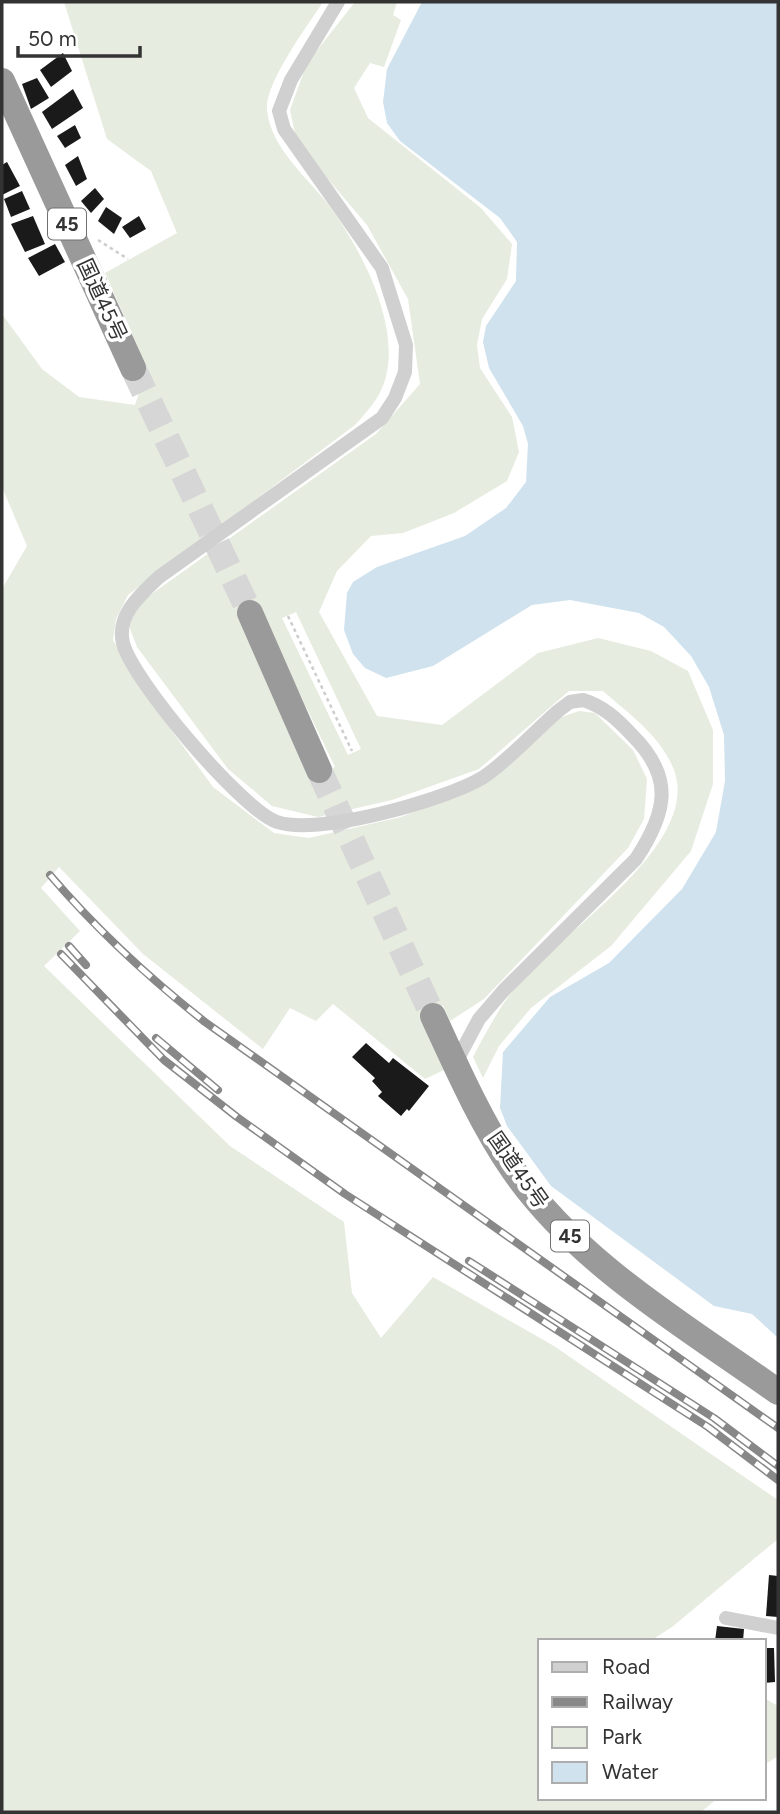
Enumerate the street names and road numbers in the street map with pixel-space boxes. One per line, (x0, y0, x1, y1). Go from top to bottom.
road number: 45 (48, 208, 86, 240)
street label: 国道45号 (73, 255, 132, 345)
street label: 国道45号 (483, 1126, 554, 1213)
road number: 45 (551, 1220, 589, 1252)

